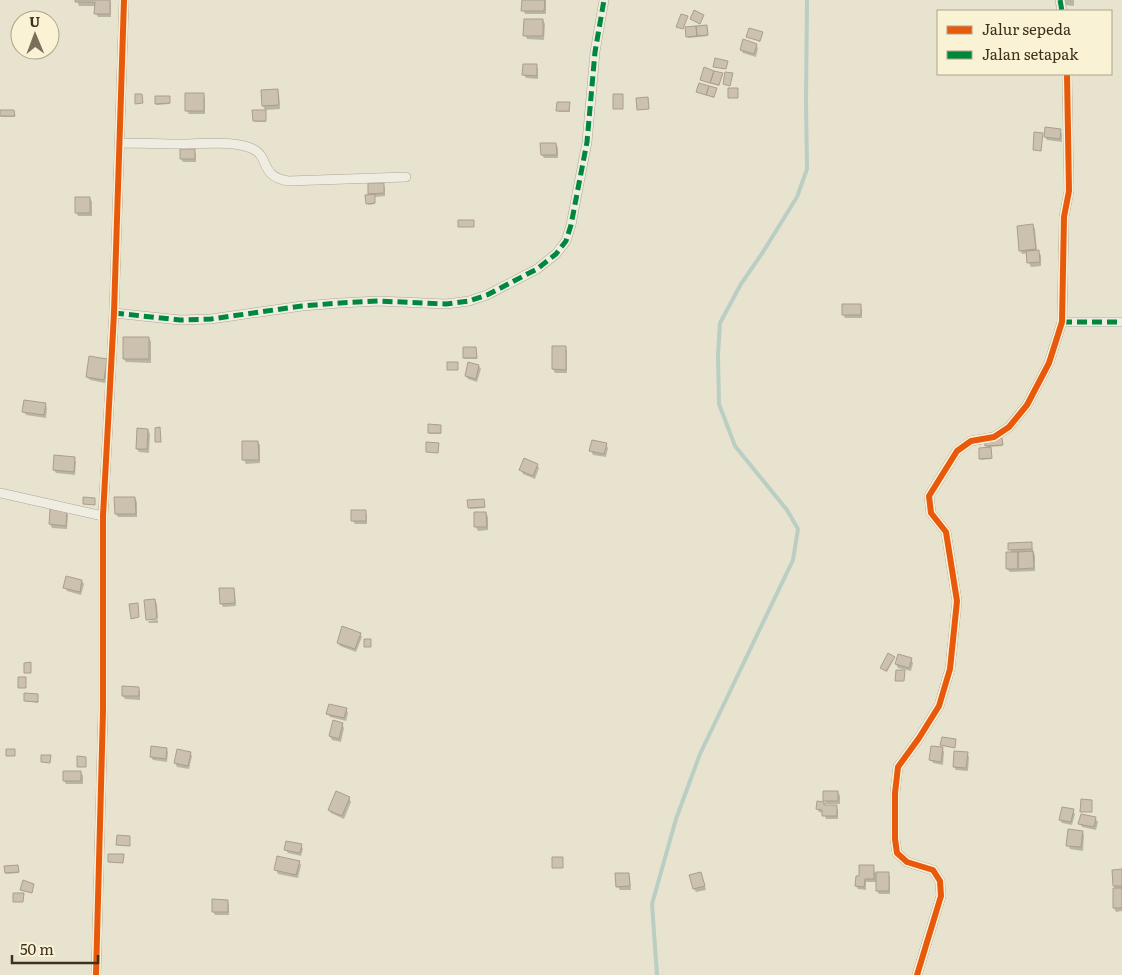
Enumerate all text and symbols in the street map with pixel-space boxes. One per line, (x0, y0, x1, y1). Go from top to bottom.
north arrow (10, 10, 60, 60)
legend (937, 10, 1112, 75)
text: U (29, 11, 40, 31)
text: Jalur sepeda (982, 17, 1072, 40)
text: Jalan setapak (982, 42, 1079, 65)
scale bar (12, 932, 99, 964)
text: 50 m (20, 937, 54, 960)

